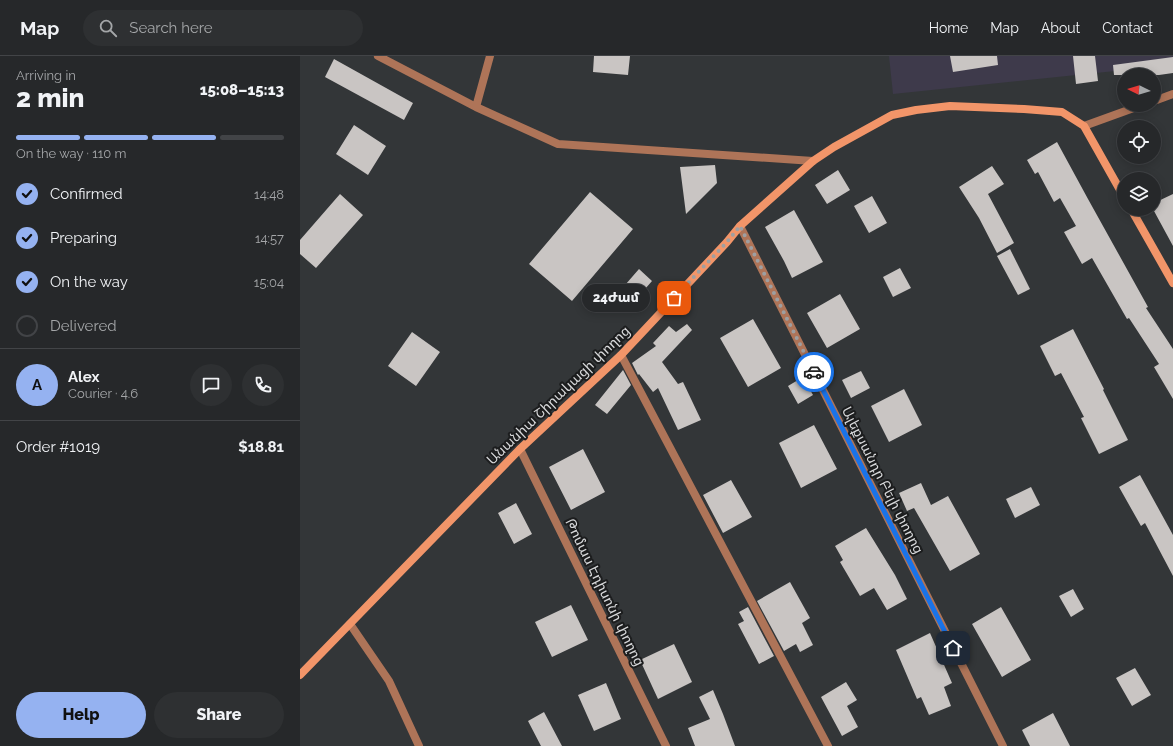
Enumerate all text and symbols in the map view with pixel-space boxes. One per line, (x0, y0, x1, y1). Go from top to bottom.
search box (83, 10, 363, 46)
text: Map (20, 17, 59, 39)
icon: search (97, 17, 119, 39)
text: Search here (129, 19, 213, 37)
text: Home (929, 20, 968, 36)
text: Map (990, 20, 1019, 36)
text: About (1041, 20, 1080, 36)
text: Contact (1102, 20, 1153, 36)
text: Arriving in (16, 68, 76, 83)
north arrow (1117, 68, 1161, 112)
map controls (1117, 68, 1161, 216)
text: 15:08–15:13 (200, 81, 284, 99)
text: 2 min (16, 83, 84, 113)
button: locate (1117, 120, 1161, 164)
text: On the way · 110 m (16, 146, 127, 161)
button: layers (1117, 172, 1161, 216)
icon: check (16, 183, 38, 205)
text: Confirmed (50, 185, 123, 203)
text: 14:48 (254, 187, 284, 202)
icon: check (16, 227, 38, 249)
text: Preparing (50, 229, 117, 247)
text: 14:57 (255, 231, 284, 246)
icon: check (16, 271, 38, 293)
text: On the way (50, 273, 128, 291)
text: 15:04 (254, 275, 284, 290)
pin (657, 281, 691, 315)
callout: 24Ժամ (582, 284, 650, 312)
icon: bag (663, 287, 685, 309)
text: 24Ժամ (593, 290, 639, 305)
text: Delivered (50, 317, 117, 335)
street label: Անանիա Շիրակացի փողոց (483, 322, 633, 468)
courier (794, 352, 834, 392)
icon: car (803, 361, 825, 383)
button: chat (190, 364, 232, 406)
button: phone (242, 364, 284, 406)
text: Alex (68, 368, 99, 386)
text: A (32, 376, 42, 394)
text: Courier · 4.6 (68, 386, 138, 401)
street label: Ալեքսանդր Բելի փողոց (839, 404, 927, 556)
text: Order #1019 (16, 438, 100, 456)
text: $18.81 (238, 438, 284, 456)
street label: Թոմաս Էդիսոնի փողոց (562, 516, 648, 668)
pin (936, 631, 970, 665)
icon: home (942, 637, 964, 659)
button: Help (16, 692, 146, 738)
button: Share (154, 692, 284, 738)

